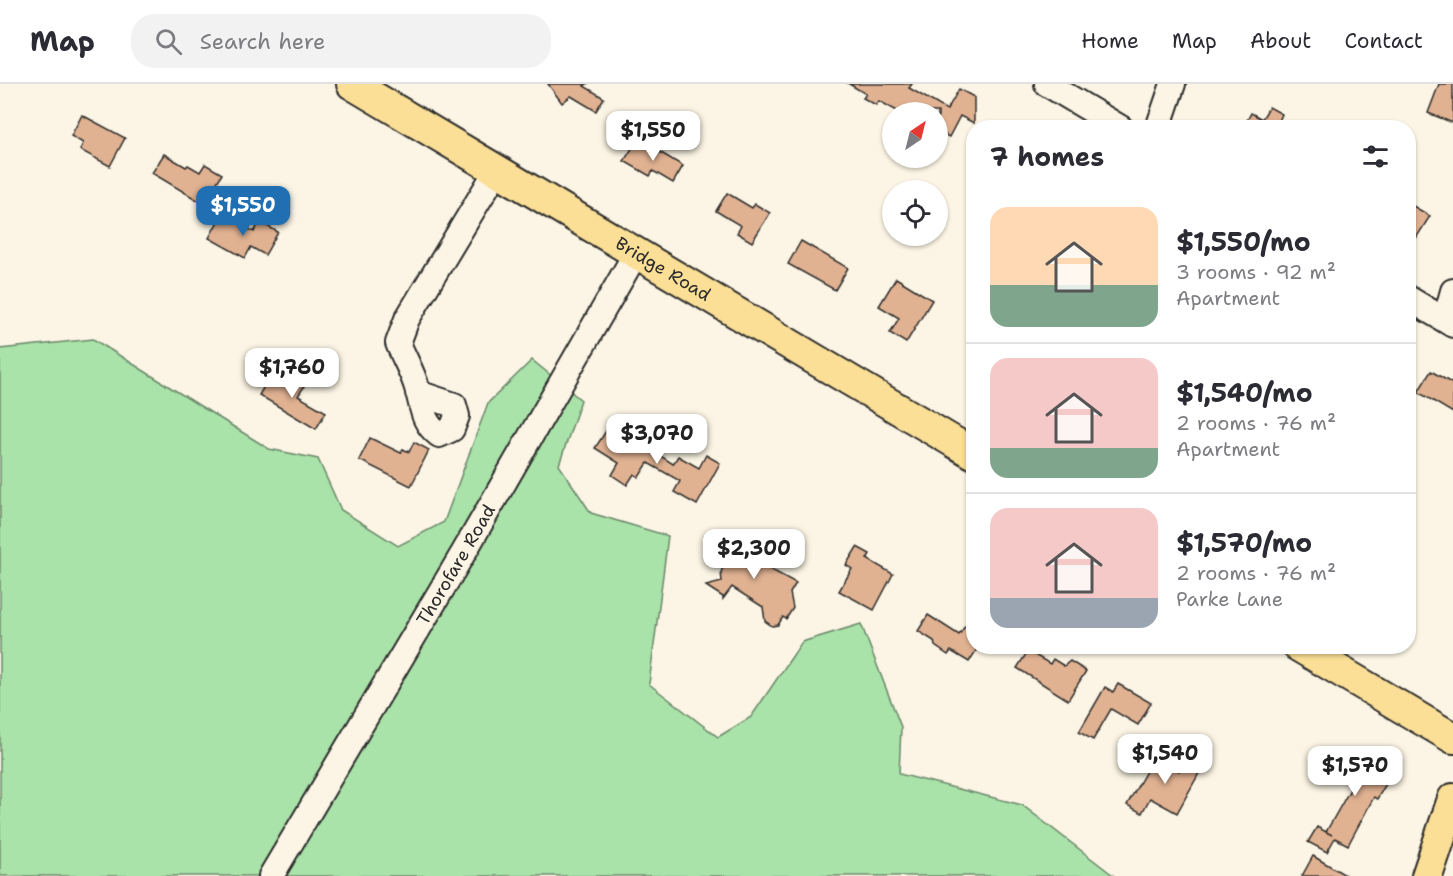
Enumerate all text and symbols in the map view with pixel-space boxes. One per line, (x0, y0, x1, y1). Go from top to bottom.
search box (131, 14, 551, 68)
text: Map (30, 22, 95, 60)
icon: search (152, 25, 185, 58)
text: Search here (200, 27, 325, 56)
text: Home (1081, 27, 1139, 55)
text: Map (1172, 27, 1217, 55)
text: About (1250, 27, 1311, 55)
text: Contact (1344, 27, 1423, 55)
north arrow (882, 102, 948, 168)
map controls (882, 102, 948, 246)
pin: $1,550 (604, 111, 702, 162)
text: $1,550 (620, 117, 686, 143)
text: 7 homes (990, 139, 1104, 174)
icon: filters (1359, 140, 1392, 173)
button: locate (882, 180, 948, 246)
pin: $1,550 (194, 186, 292, 237)
text: $1,550 (210, 192, 276, 218)
text: $1,550/mo (1176, 224, 1311, 259)
street label: Bridge Road (611, 231, 715, 307)
icon: home (1038, 231, 1110, 303)
text: 3 rooms · 92 m² (1176, 259, 1336, 285)
text: Apartment (1176, 285, 1280, 311)
pin: $1,760 (243, 348, 341, 399)
text: $1,760 (259, 354, 325, 380)
text: $1,540/mo (1176, 375, 1313, 410)
icon: home (1038, 382, 1110, 454)
text: 2 rooms · 76 m² (1176, 410, 1336, 436)
pin: $3,070 (608, 414, 706, 465)
text: $3,070 (620, 420, 694, 446)
text: Apartment (1176, 436, 1280, 462)
street label: Thorofare Road (411, 500, 501, 630)
text: $1,570/mo (1176, 525, 1312, 560)
pin: $2,300 (705, 529, 803, 580)
icon: home (1038, 532, 1110, 604)
text: $2,300 (717, 535, 791, 561)
text: 2 rooms · 76 m² (1176, 560, 1336, 586)
text: Parke Lane (1176, 586, 1283, 612)
pin: $1,540 (1116, 734, 1214, 785)
text: $1,540 (1131, 740, 1199, 766)
pin: $1,570 (1306, 746, 1404, 797)
text: $1,570 (1322, 752, 1388, 778)

